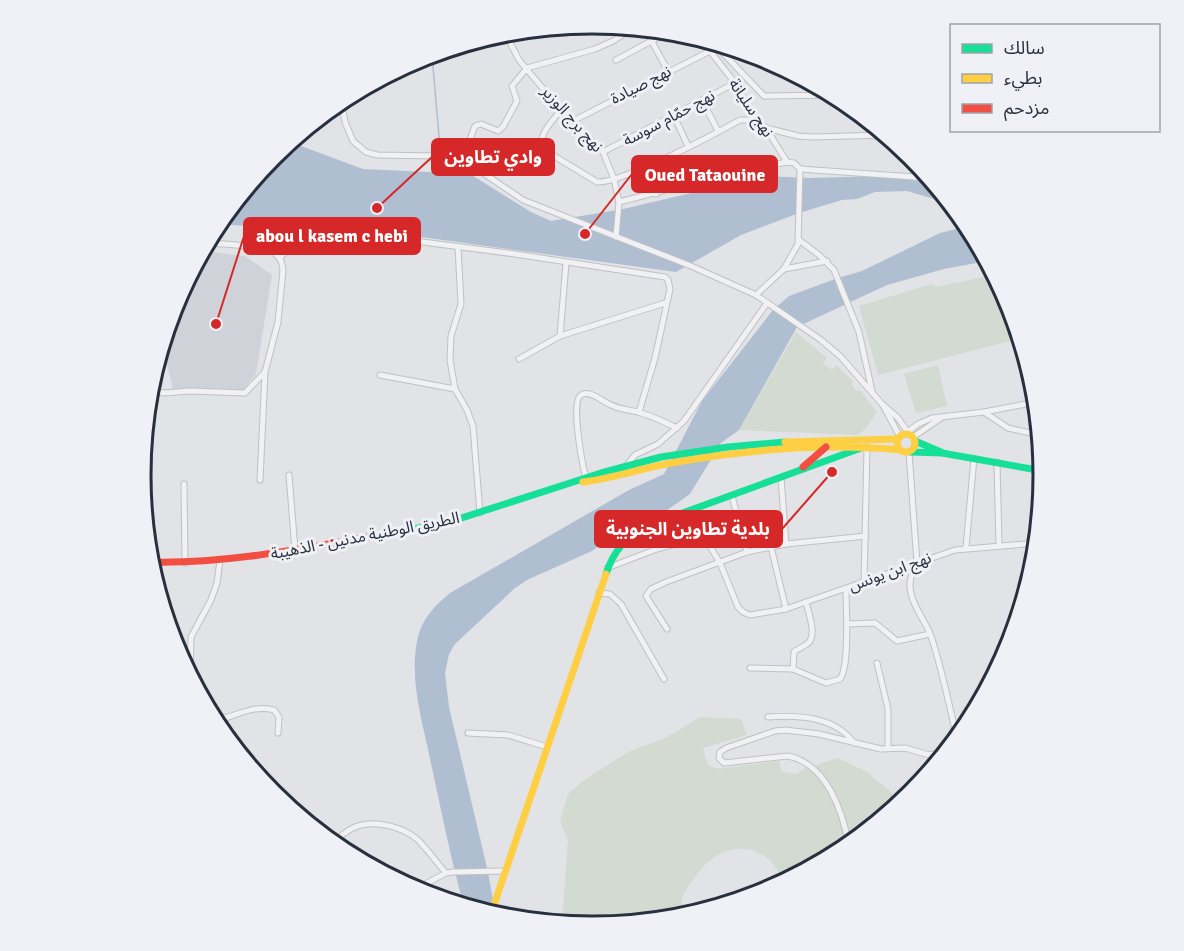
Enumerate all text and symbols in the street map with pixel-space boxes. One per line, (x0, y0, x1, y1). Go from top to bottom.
legend (950, 24, 1160, 132)
text: سالك (1004, 37, 1045, 59)
street label: نهج صيادة (607, 61, 676, 111)
text: بطيء (1004, 67, 1042, 91)
street label: نهج سليانة (722, 75, 778, 142)
street label: نهج برج الوزير (535, 81, 607, 158)
street label: نهج حمّام سوسة (620, 85, 719, 152)
text: مزدحم (1004, 97, 1049, 121)
callout: وادي تطاوين (432, 139, 554, 175)
text: وادي تطاوين (444, 146, 542, 171)
callout: Oued Tataouine (632, 156, 777, 192)
text: Oued Tataouine (645, 164, 765, 186)
callout: abou l kasem c hebi (244, 218, 420, 254)
text: abou l kasem c hebi (256, 225, 408, 247)
street label: الطريق الوطنية مدنين - الذهيبة (269, 508, 461, 564)
callout: بلدية تطاوين الجنوبية (595, 511, 782, 547)
text: بلدية تطاوين الجنوبية (606, 518, 770, 540)
street label: نهج ابن يونس (846, 548, 935, 598)

